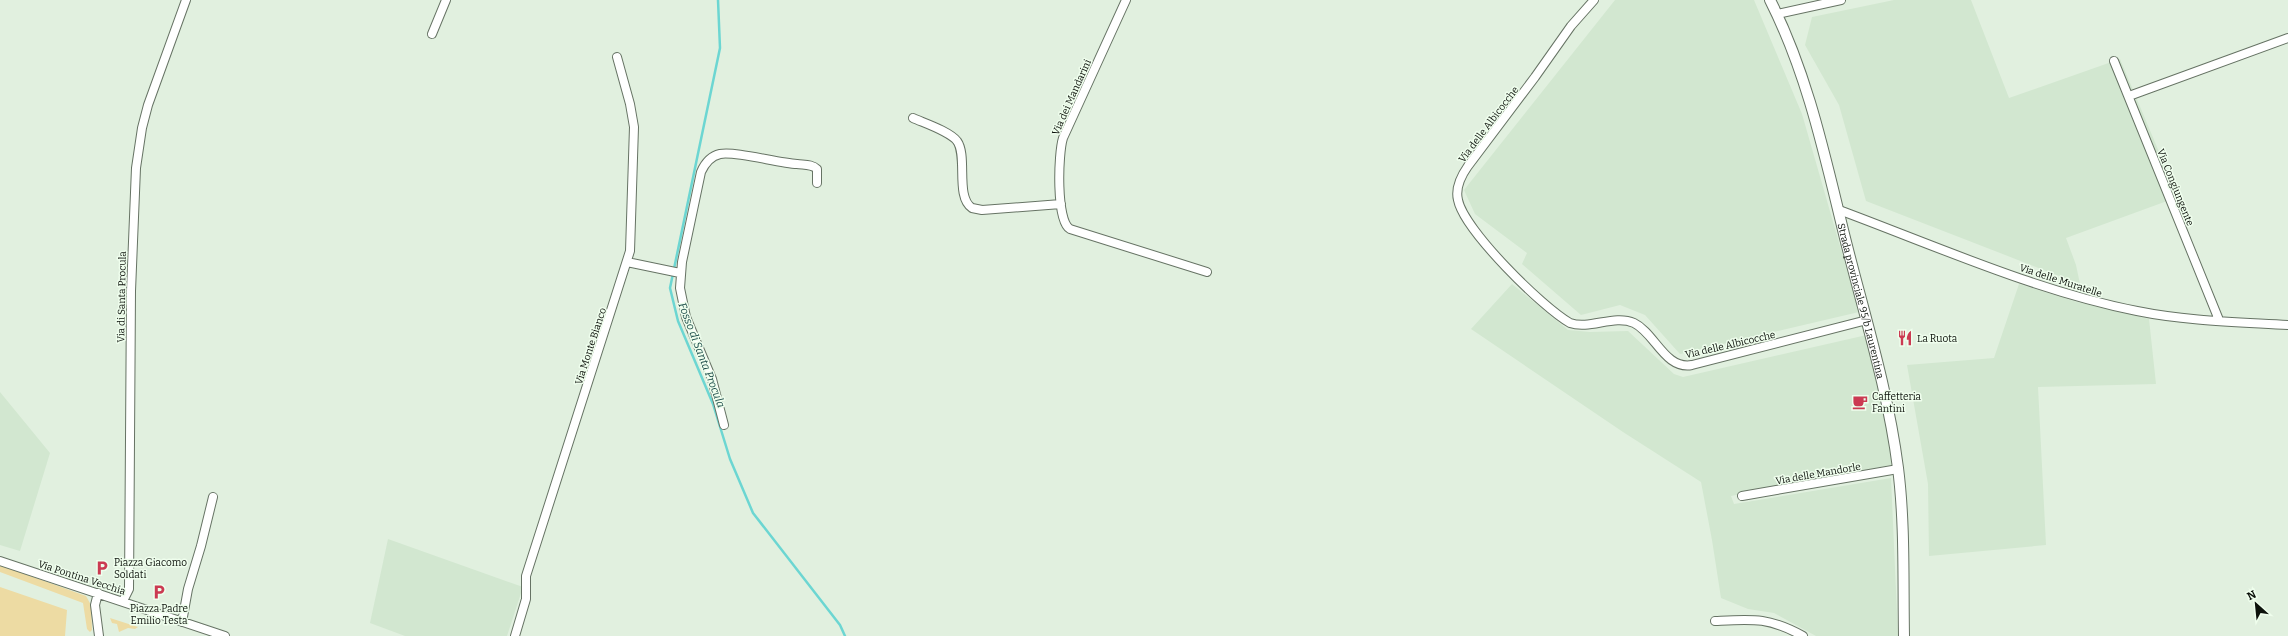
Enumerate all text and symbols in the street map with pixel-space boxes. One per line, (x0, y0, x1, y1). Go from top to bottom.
street label: Via dei Mandarini (1050, 58, 1094, 137)
street label: Via delle Albicocche (1456, 84, 1521, 165)
street label: Via Congiungente (2154, 147, 2196, 228)
street label: Strada provinciale 95/b Laurentina (1835, 222, 1886, 381)
street label: Via di Santa Procula (115, 251, 129, 343)
street label: Via delle Muratelle (2018, 262, 2104, 300)
water label: Fosso di Santa Procula (675, 301, 728, 410)
street label: Via Monte Bianco (573, 306, 609, 386)
street label: Via delle Albicocche (1684, 329, 1777, 361)
restaurant icon: La Ruota (1896, 329, 1914, 347)
place label: La Ruota (1917, 333, 1958, 345)
place label: Caffetteria Fantini (1872, 391, 1922, 415)
cafe icon: Caffetteria Fantini (1851, 393, 1869, 411)
street label: Via delle Mandorle (1775, 461, 1862, 487)
place label: Piazza Giacomo Soldati (114, 557, 187, 581)
street label: Via Pontina Vecchia (36, 558, 127, 598)
parking icon: Piazza Giacomo Soldati (93, 559, 111, 577)
parking icon: Piazza Padre Emilio Testa (150, 583, 168, 601)
north arrow (2236, 584, 2276, 624)
text: N (2245, 588, 2259, 603)
place label: Piazza Padre Emilio Testa (130, 603, 188, 627)

